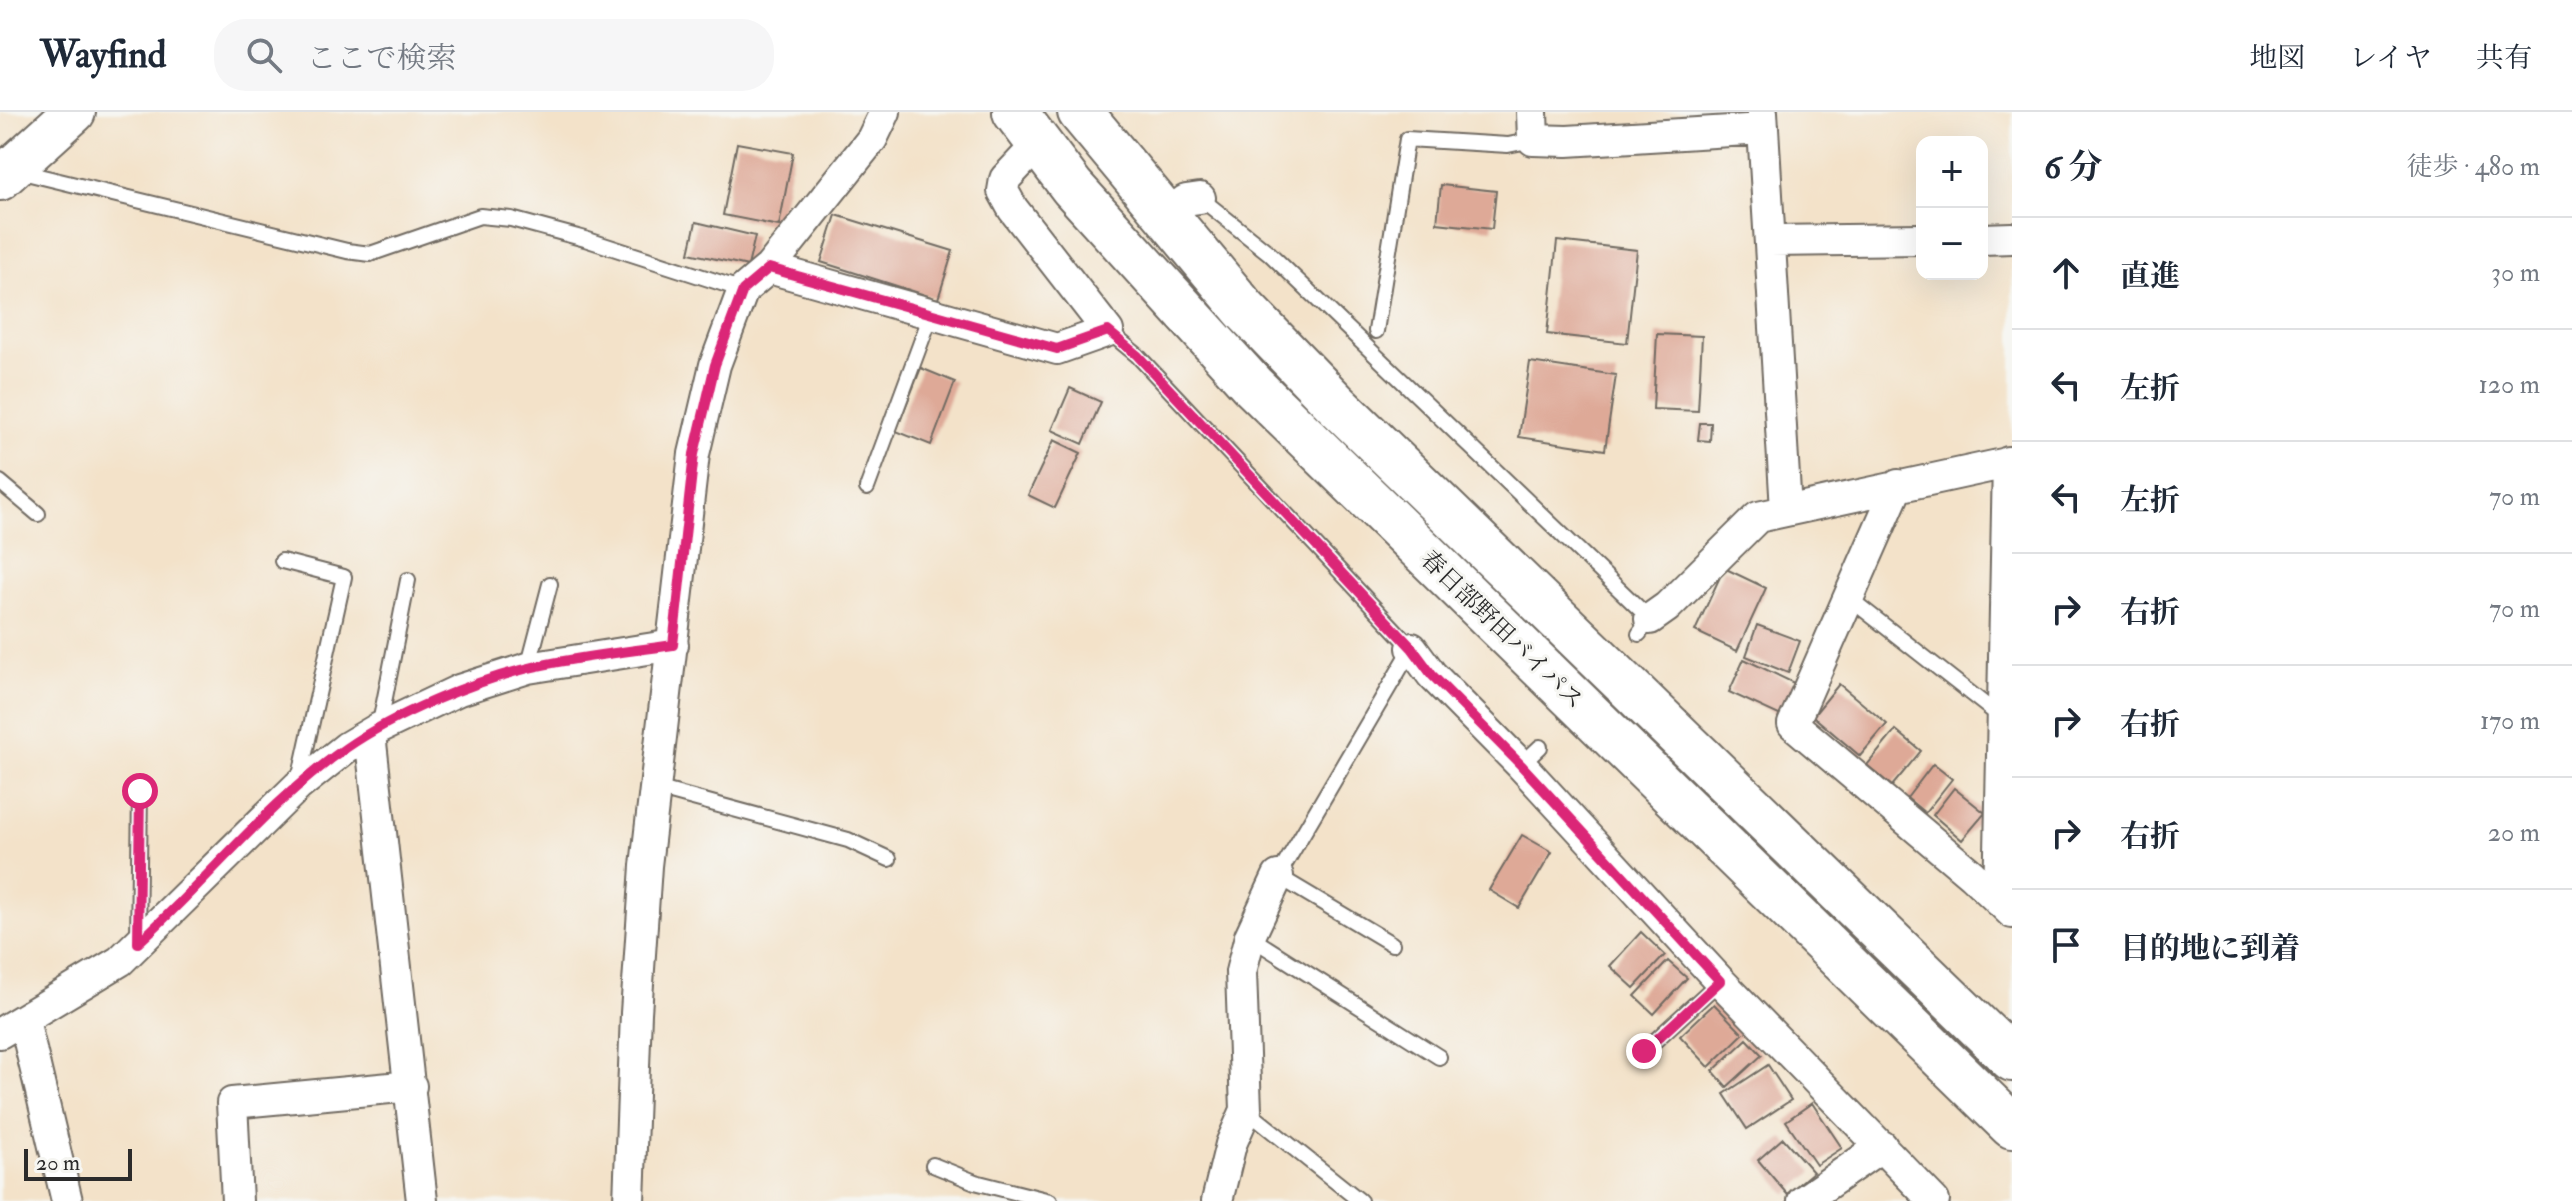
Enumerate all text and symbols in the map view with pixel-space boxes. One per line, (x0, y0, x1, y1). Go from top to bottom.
search box (214, 19, 774, 91)
text: Wayfind (40, 31, 166, 79)
icon: search (242, 33, 286, 77)
text: ここで検索 (306, 40, 456, 77)
text: 地図 (2249, 41, 2305, 76)
text: レイヤ (2349, 41, 2432, 76)
text: 共有 (2476, 41, 2532, 76)
map controls (1916, 136, 1988, 280)
button: + (1916, 136, 1988, 208)
text: 6 分 (2044, 146, 2102, 189)
text: 徒歩 · 480 m (2407, 151, 2540, 183)
button: − (1916, 208, 1988, 280)
icon: ahead (2044, 251, 2088, 295)
text: 30 m (2491, 257, 2540, 289)
text: 直進 (2120, 258, 2180, 295)
icon: left (2044, 363, 2088, 407)
text: 120 m (2479, 369, 2540, 401)
text: 左折 (2120, 370, 2180, 407)
icon: left (2044, 475, 2088, 519)
text: 70 m (2489, 481, 2540, 513)
text: 左折 (2120, 482, 2180, 519)
street label: 春日部野田バイパス (1414, 544, 1590, 716)
icon: right (2044, 587, 2088, 631)
text: 70 m (2489, 593, 2540, 625)
text: 右折 (2120, 594, 2180, 631)
icon: right (2044, 699, 2088, 743)
text: 170 m (2480, 705, 2540, 737)
text: 右折 (2120, 706, 2180, 743)
route start (122, 773, 158, 809)
icon: right (2044, 811, 2088, 855)
text: 20 m (2488, 817, 2540, 849)
text: 右折 (2120, 818, 2180, 855)
icon: arrive (2044, 923, 2088, 967)
text: 目的地に到着 (2120, 930, 2300, 967)
route end (1626, 1033, 1662, 1069)
scale bar (24, 1145, 132, 1181)
text: 20 m (36, 1149, 80, 1177)

